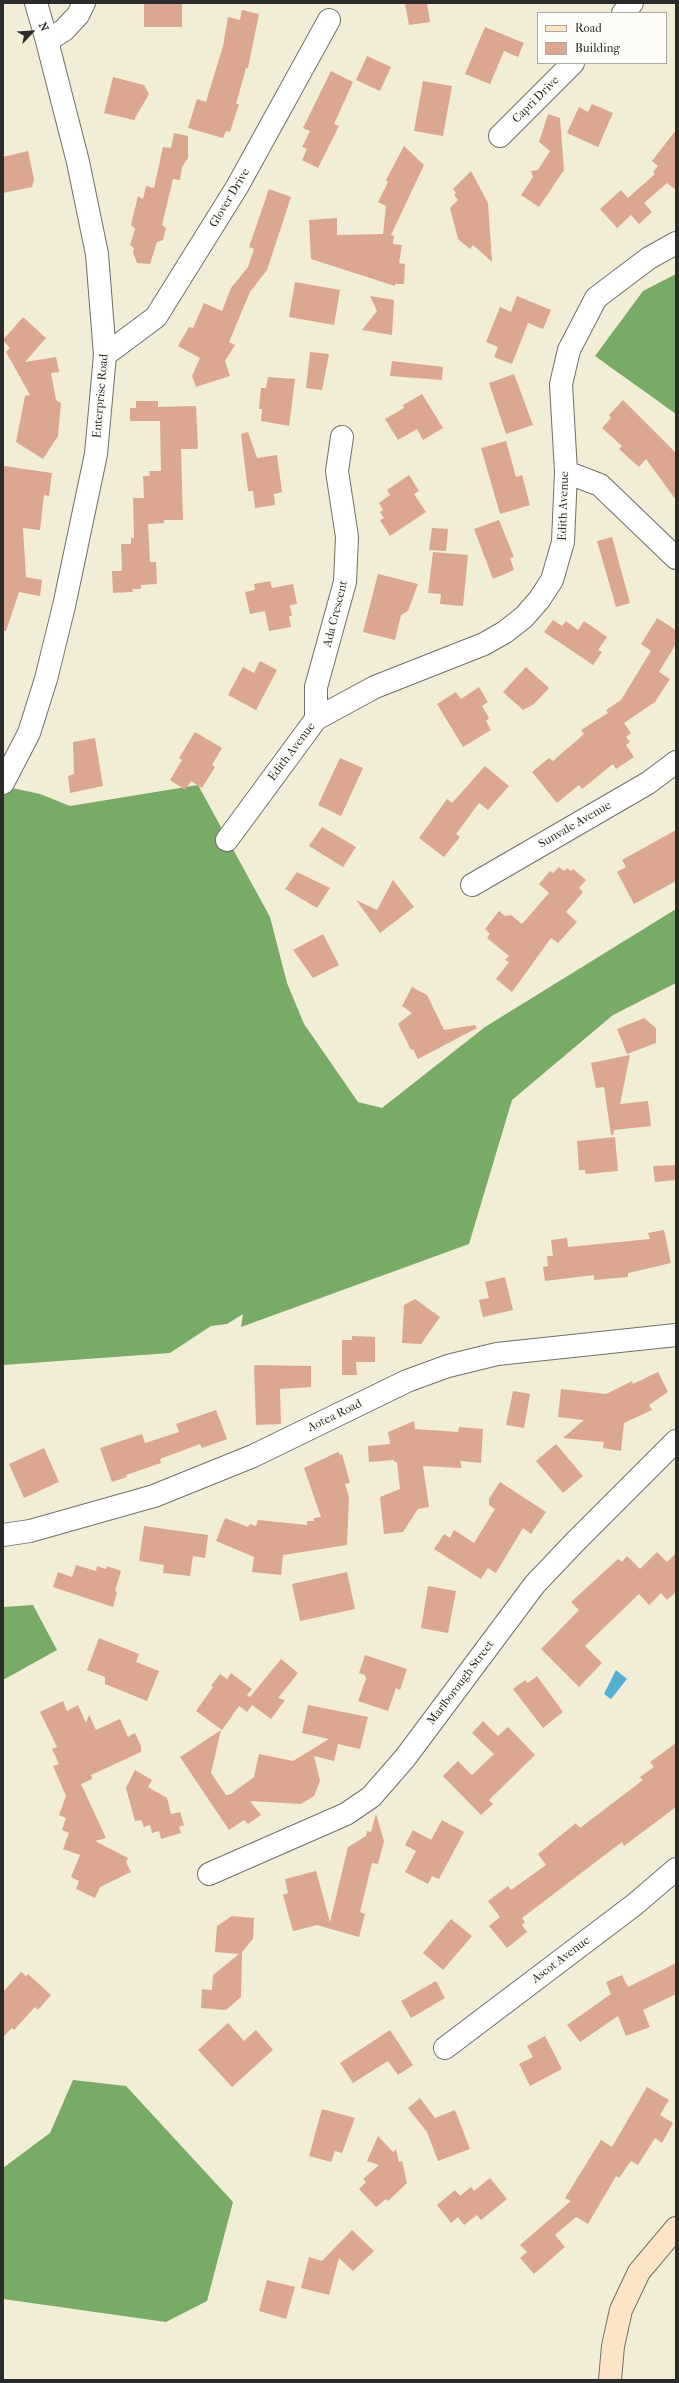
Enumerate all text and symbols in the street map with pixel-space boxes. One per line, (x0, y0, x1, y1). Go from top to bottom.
north arrow (12, 12, 52, 52)
legend (537, 12, 667, 64)
text: N (36, 20, 51, 33)
text: Road (575, 21, 602, 35)
text: Building (575, 41, 620, 55)
street label: Capri Drive (509, 73, 563, 127)
street label: Glover Drive (207, 166, 253, 230)
street label: Enterprise Road (90, 353, 112, 439)
street label: Edith Avenue (556, 471, 572, 541)
street label: Ada Crescent (321, 579, 351, 649)
street label: Edith Avenue (265, 720, 319, 784)
street label: Sunvale Avenue (536, 798, 614, 852)
street label: Aotea Road (305, 1397, 365, 1435)
street label: Marlborough Street (424, 1638, 498, 1728)
street label: Ascot Avenue (529, 1933, 593, 1987)

